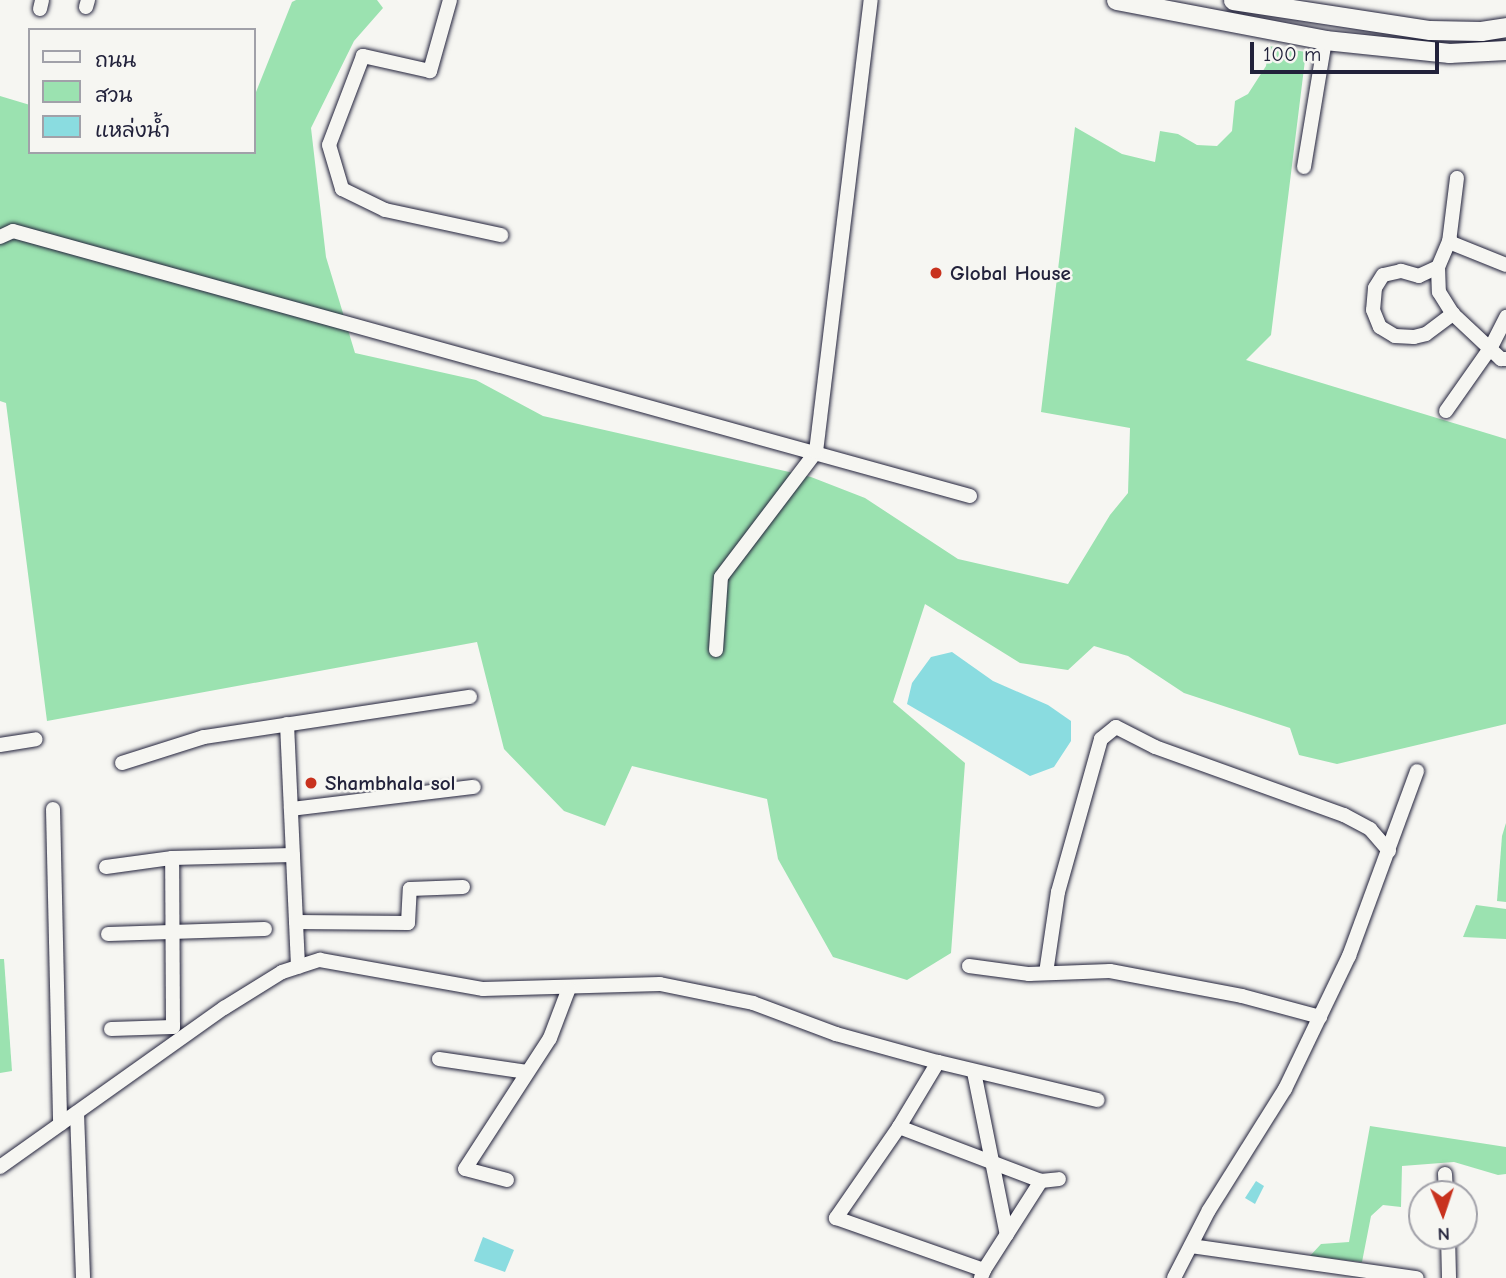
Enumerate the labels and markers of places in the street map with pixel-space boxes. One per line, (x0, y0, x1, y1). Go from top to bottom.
place label: Global House (950, 260, 1071, 286)
marker: Global House (928, 265, 944, 281)
place label: Shambhala sol (325, 770, 456, 796)
marker: Shambhala sol (303, 775, 319, 791)

